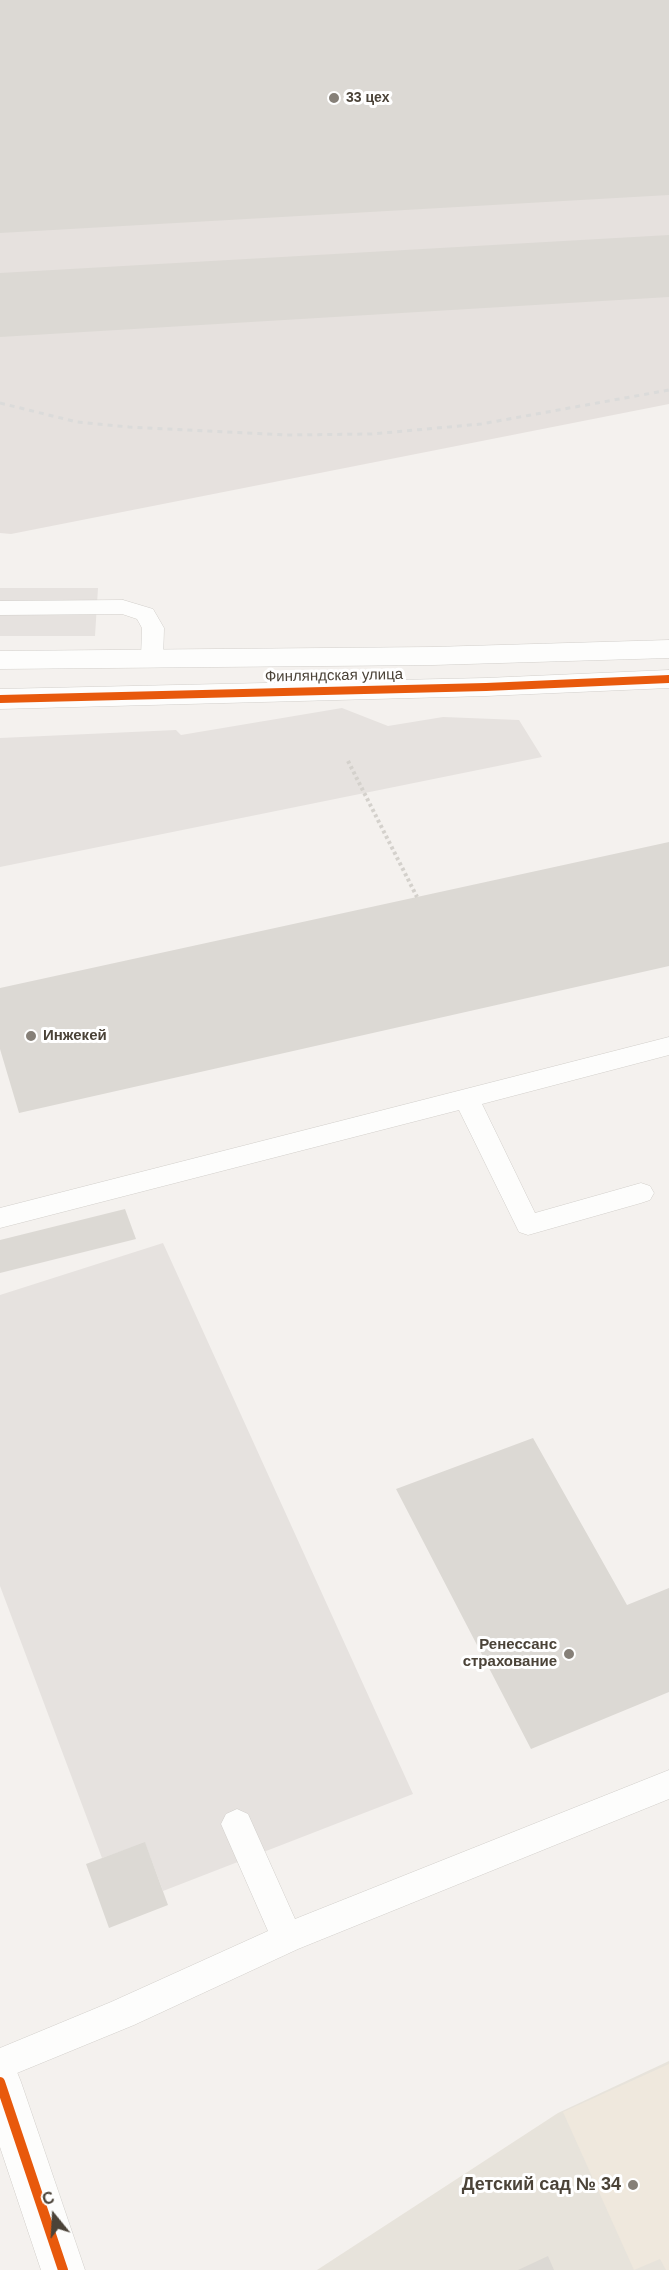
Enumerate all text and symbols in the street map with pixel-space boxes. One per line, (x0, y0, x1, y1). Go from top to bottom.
place label: 33 цех (346, 90, 389, 106)
marker: 33 цех (327, 91, 341, 105)
street label: Финляндская улица (265, 666, 403, 686)
place label: Инжекей (43, 1027, 107, 1045)
marker: Инжекей (24, 1029, 38, 1043)
place label: Ренессанс страхование (463, 1636, 557, 1671)
marker: Ренессанс страхование (562, 1647, 576, 1661)
place label: Детский сад № 34 (462, 2174, 621, 2196)
marker: Детский сад № 34 (626, 2178, 640, 2192)
north arrow (24, 2186, 84, 2246)
text: С (40, 2189, 56, 2208)

